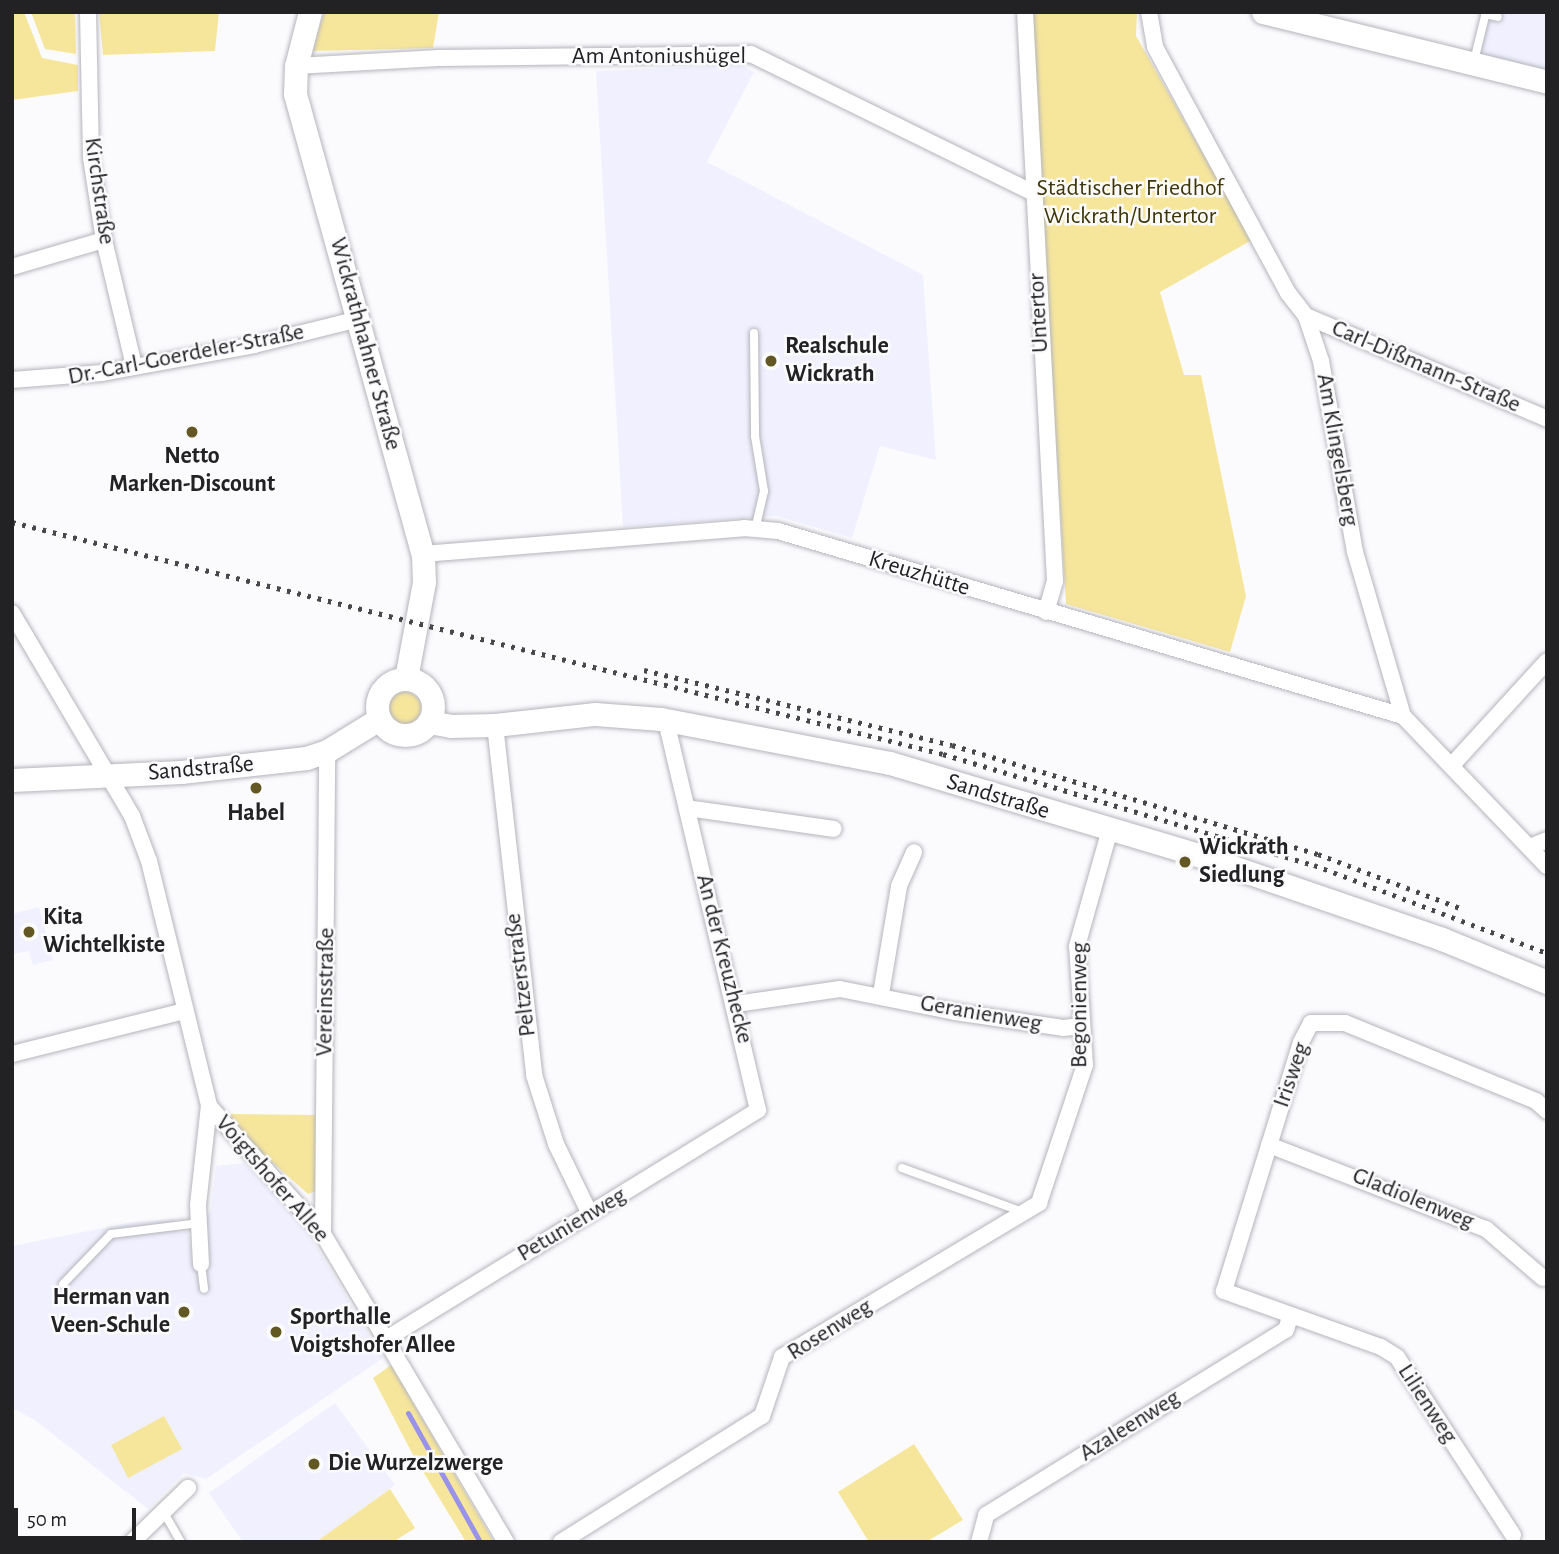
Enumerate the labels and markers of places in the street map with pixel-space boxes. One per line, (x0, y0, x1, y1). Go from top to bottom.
place label: Realschule Wickrath (785, 333, 889, 389)
marker: Realschule Wickrath (763, 353, 779, 369)
marker: Netto Marken-Discount (184, 424, 200, 440)
place label: Netto Marken-Discount (109, 443, 275, 499)
marker: Habel (248, 780, 264, 796)
place label: Habel (227, 800, 285, 828)
place label: Wickrath Siedlung (1199, 834, 1289, 890)
marker: Wickrath Siedlung (1177, 854, 1193, 870)
place label: Kita Wichtelkiste (43, 904, 165, 960)
marker: Kita Wichtelkiste (21, 924, 37, 940)
place label: Herman van Veen-Schule (51, 1284, 170, 1340)
marker: Herman van Veen-Schule (176, 1304, 192, 1320)
place label: Sporthalle Voigtshofer Allee (290, 1304, 455, 1360)
marker: Sporthalle Voigtshofer Allee (268, 1324, 284, 1340)
place label: Die Wurzelzwerge (328, 1450, 503, 1478)
marker: Die Wurzelzwerge (306, 1456, 322, 1472)

